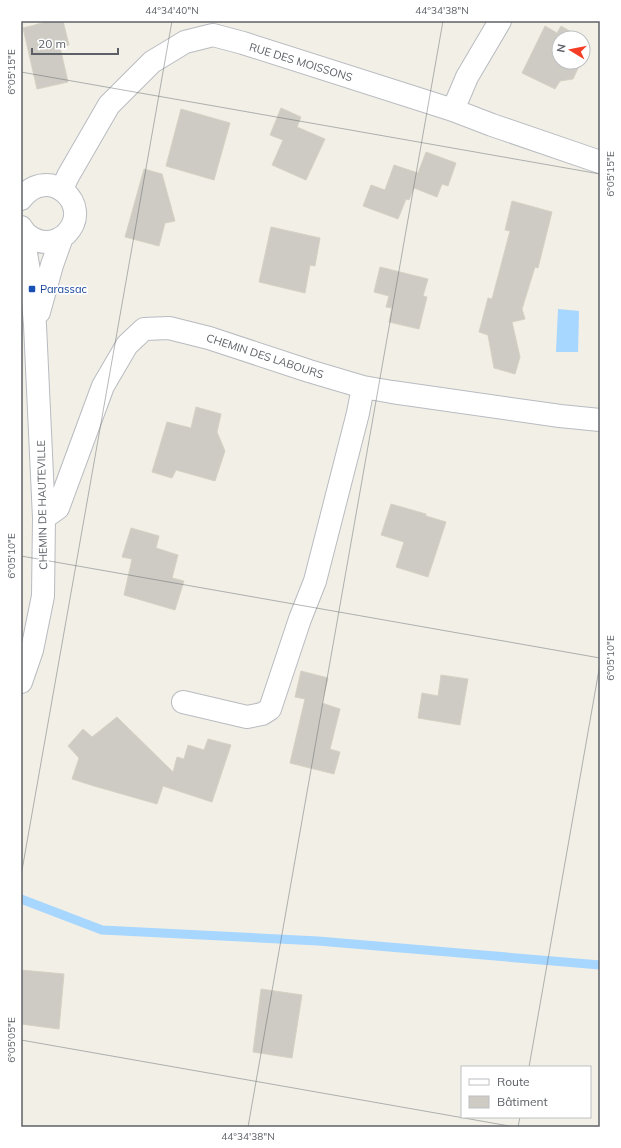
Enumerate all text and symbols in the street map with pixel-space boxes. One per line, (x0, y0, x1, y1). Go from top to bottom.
text: 44°34'40"N (145, 4, 199, 17)
text: 44°34'38"N (415, 4, 469, 17)
scale bar (32, 30, 118, 56)
north arrow (551, 30, 591, 70)
text: 20 m (38, 36, 66, 51)
street label: RUE DES MOISSONS (248, 40, 355, 84)
text: N (554, 43, 569, 54)
text: 6°05'15"E (5, 49, 18, 95)
text: 6°05'15"E (604, 151, 617, 197)
place label: Parassac (40, 282, 88, 296)
marker: Parassac (27, 284, 37, 294)
street label: CHEMIN DES LABOURS (205, 330, 326, 382)
street label: CHEMIN DE HAUTEVILLE (34, 440, 50, 570)
text: 6°05'10"E (5, 533, 18, 579)
text: 6°05'10"E (604, 635, 617, 681)
text: 6°05'05"E (5, 1017, 18, 1063)
legend (461, 1066, 591, 1118)
text: Route (497, 1074, 530, 1089)
text: Bâtiment (497, 1094, 548, 1109)
text: 44°34'38"N (221, 1130, 275, 1143)

